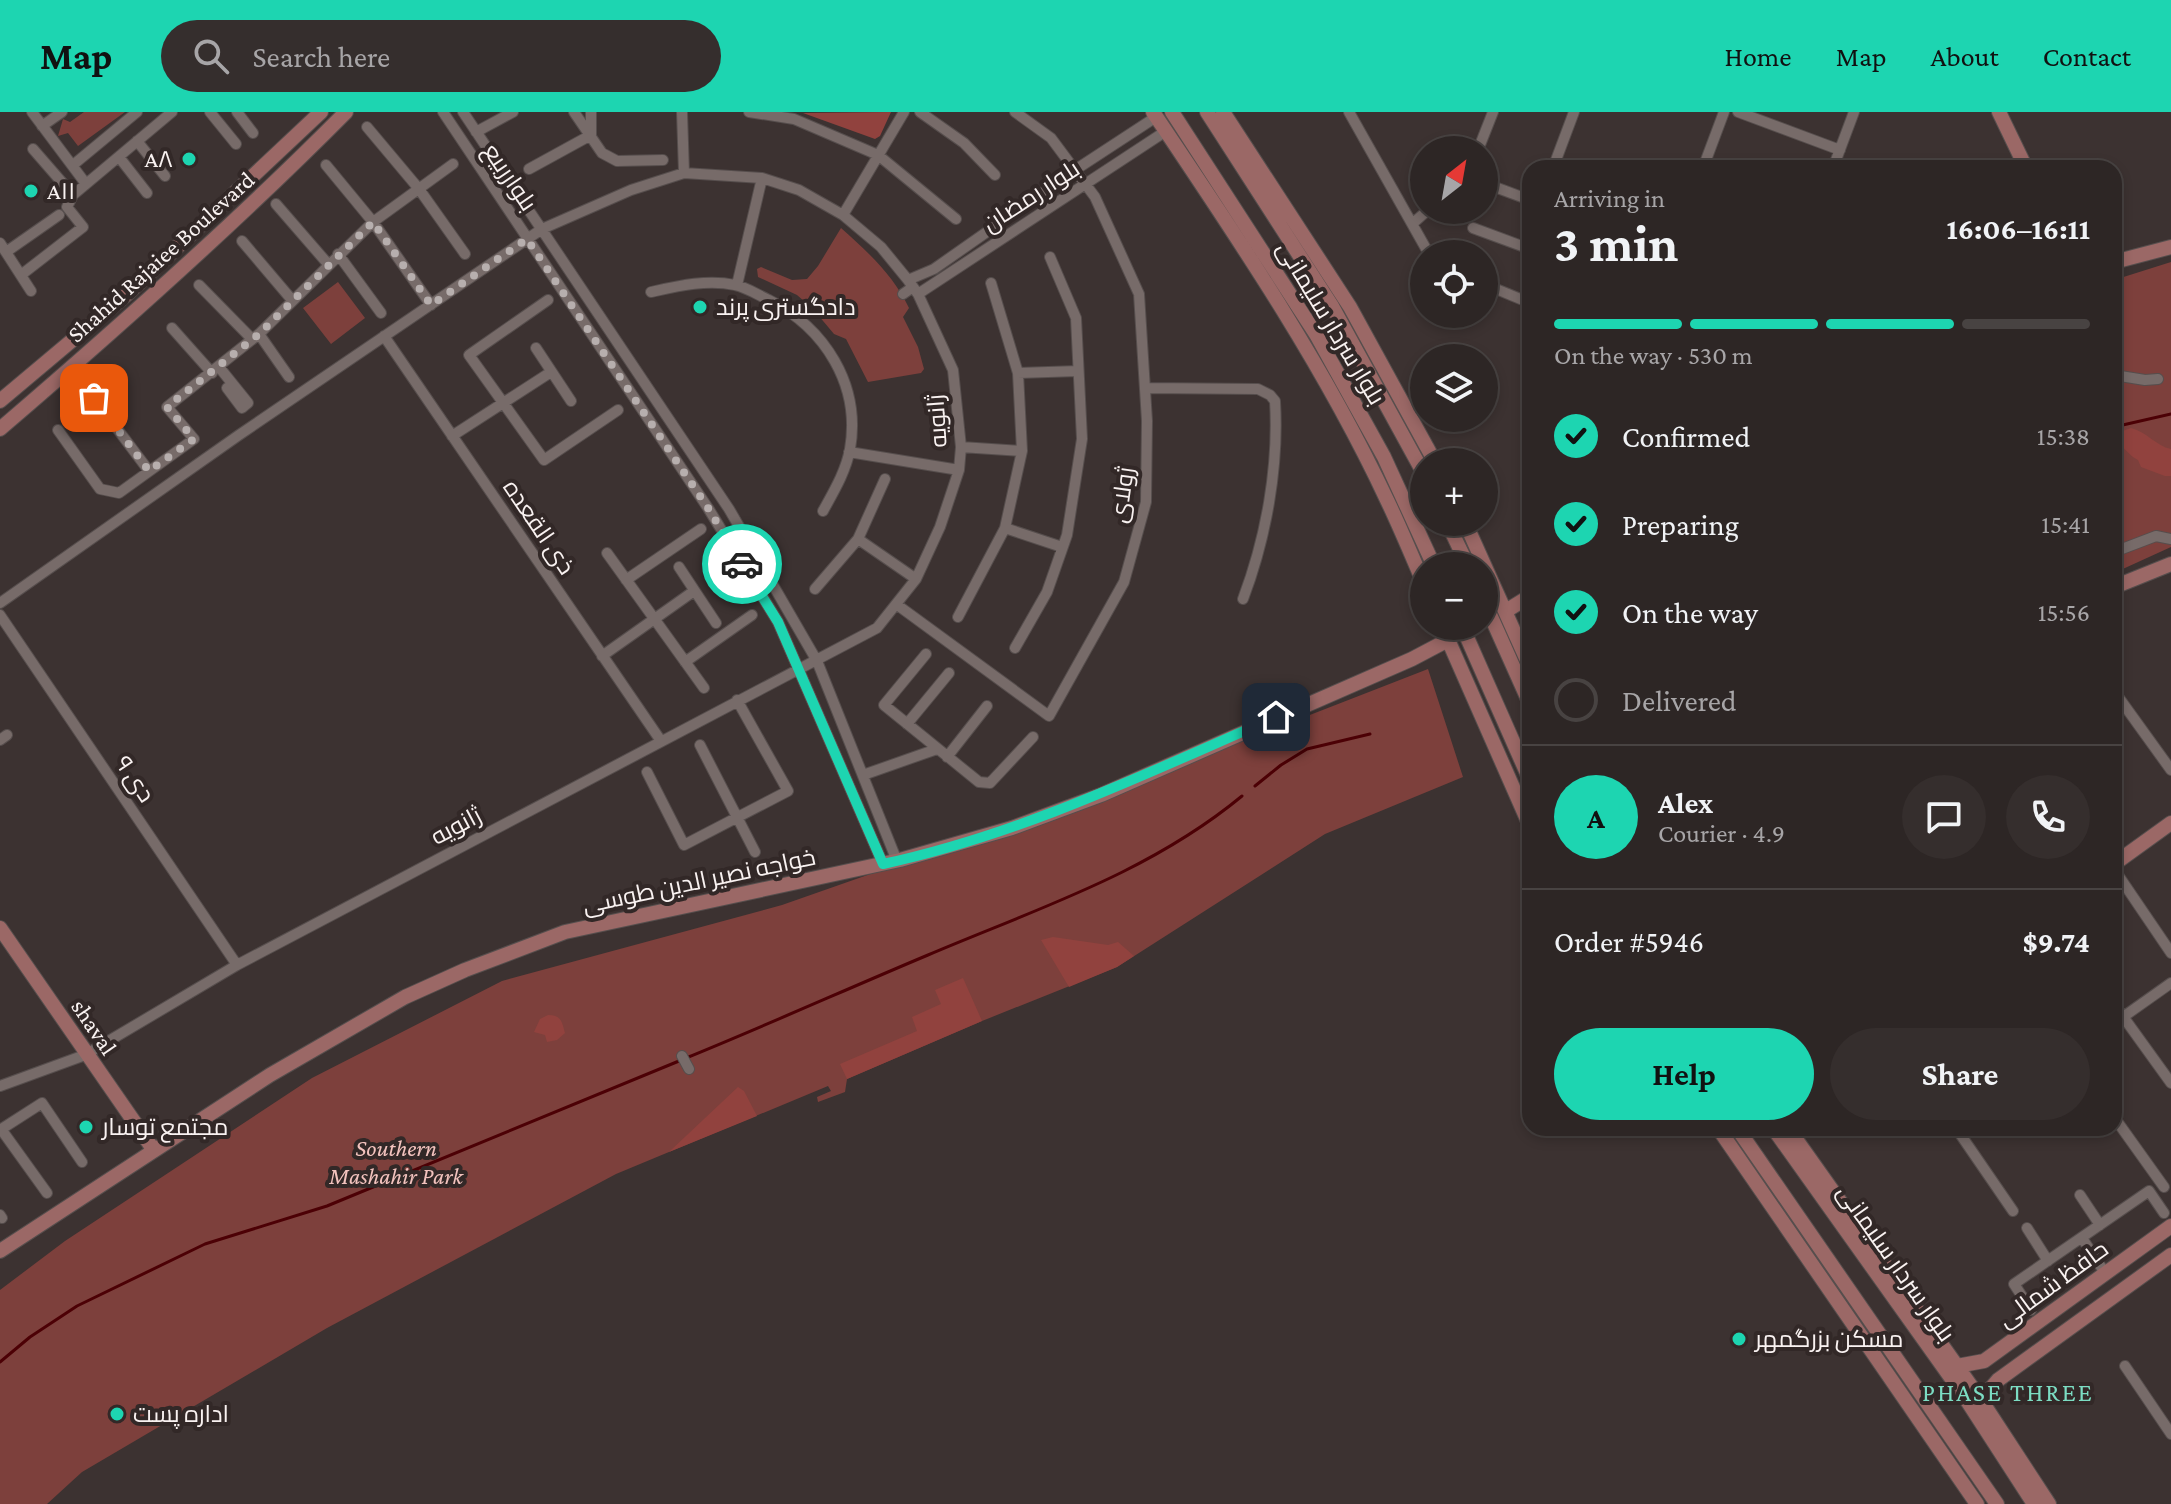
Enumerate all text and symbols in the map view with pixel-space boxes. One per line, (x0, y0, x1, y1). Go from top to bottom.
search box (161, 20, 721, 92)
icon: search (189, 34, 233, 78)
text: Map (40, 35, 113, 77)
text: Search here (253, 40, 390, 73)
text: Home (1725, 41, 1792, 72)
text: Map (1836, 41, 1887, 72)
text: About (1931, 41, 1999, 72)
text: Contact (2043, 41, 2131, 72)
north arrow (1410, 136, 1498, 224)
map controls (1410, 136, 1498, 640)
street label: بلوارربیع (476, 138, 543, 217)
place label: A۸ (144, 145, 173, 172)
marker: A۸ (180, 150, 198, 168)
street label: بلوار رمضان (977, 154, 1085, 238)
street label: Shahid Rajaiee Boulevard (62, 165, 260, 348)
place label: A۱۱ (47, 177, 75, 204)
marker: A۱۱ (22, 182, 40, 200)
text: Arriving in (1554, 184, 1665, 213)
text: 16:06–16:11 (1946, 212, 2090, 245)
text: 3 min (1554, 214, 1678, 272)
street label: بلوار سردار سلیمانی (1271, 236, 1391, 410)
button: locate (1410, 240, 1498, 328)
place label: دادگستری پرند (716, 293, 856, 323)
marker: دادگستری پرند (691, 298, 709, 316)
text: On the way · 530 m (1554, 341, 1753, 370)
button: layers (1410, 344, 1498, 432)
pin (60, 364, 128, 432)
icon: bag (72, 376, 116, 420)
street label: ژانویه (921, 393, 952, 449)
icon: check (1554, 414, 1598, 458)
text: Confirmed (1622, 420, 1750, 453)
text: 15:38 (2037, 422, 2090, 451)
button: + (1410, 448, 1498, 536)
street label: ژولای (1104, 464, 1140, 525)
street label: ذی القعده (497, 474, 581, 580)
icon: check (1554, 502, 1598, 546)
text: Preparing (1622, 508, 1739, 541)
text: 15:41 (2041, 510, 2090, 539)
courier (702, 524, 782, 604)
icon: car (720, 542, 764, 586)
button: − (1410, 552, 1498, 640)
icon: check (1554, 590, 1598, 634)
text: On the way (1622, 596, 1758, 629)
text: 15:56 (2038, 598, 2090, 627)
pin (1242, 683, 1310, 751)
text: Delivered (1622, 684, 1737, 717)
icon: home (1254, 695, 1298, 739)
street label: ۹ دی (109, 750, 161, 808)
button: chat (1902, 775, 1986, 859)
button: phone (2006, 775, 2090, 859)
text: Alex (1658, 786, 1713, 819)
street label: ژانویه (426, 801, 486, 850)
text: A (1587, 801, 1605, 834)
text: Courier · 4.9 (1658, 819, 1785, 848)
street label: خواجه نصیر الدین طوسی (580, 843, 818, 919)
text: Order #5946 (1554, 925, 1704, 958)
text: $9.74 (2023, 925, 2090, 958)
street label: shaval (66, 994, 123, 1060)
button: Help (1554, 1028, 1814, 1120)
button: Share (1830, 1028, 2090, 1120)
place label: مجتمع توسار (100, 1113, 228, 1143)
marker: مجتمع توسار (77, 1118, 95, 1136)
park label: Southern Mashahir Park (328, 1134, 465, 1189)
street label: بلوار سردار سلیمانی (1831, 1179, 1961, 1347)
street label: حافظ شمالی (1992, 1235, 2114, 1333)
place label: مسکن بزرگمهر (1753, 1325, 1903, 1353)
marker: مسکن بزرگمهر (1730, 1330, 1748, 1348)
district label: PHASE THREE (1922, 1378, 2094, 1407)
place label: اداره پست (133, 1400, 229, 1430)
marker: اداره پست (108, 1405, 126, 1423)

